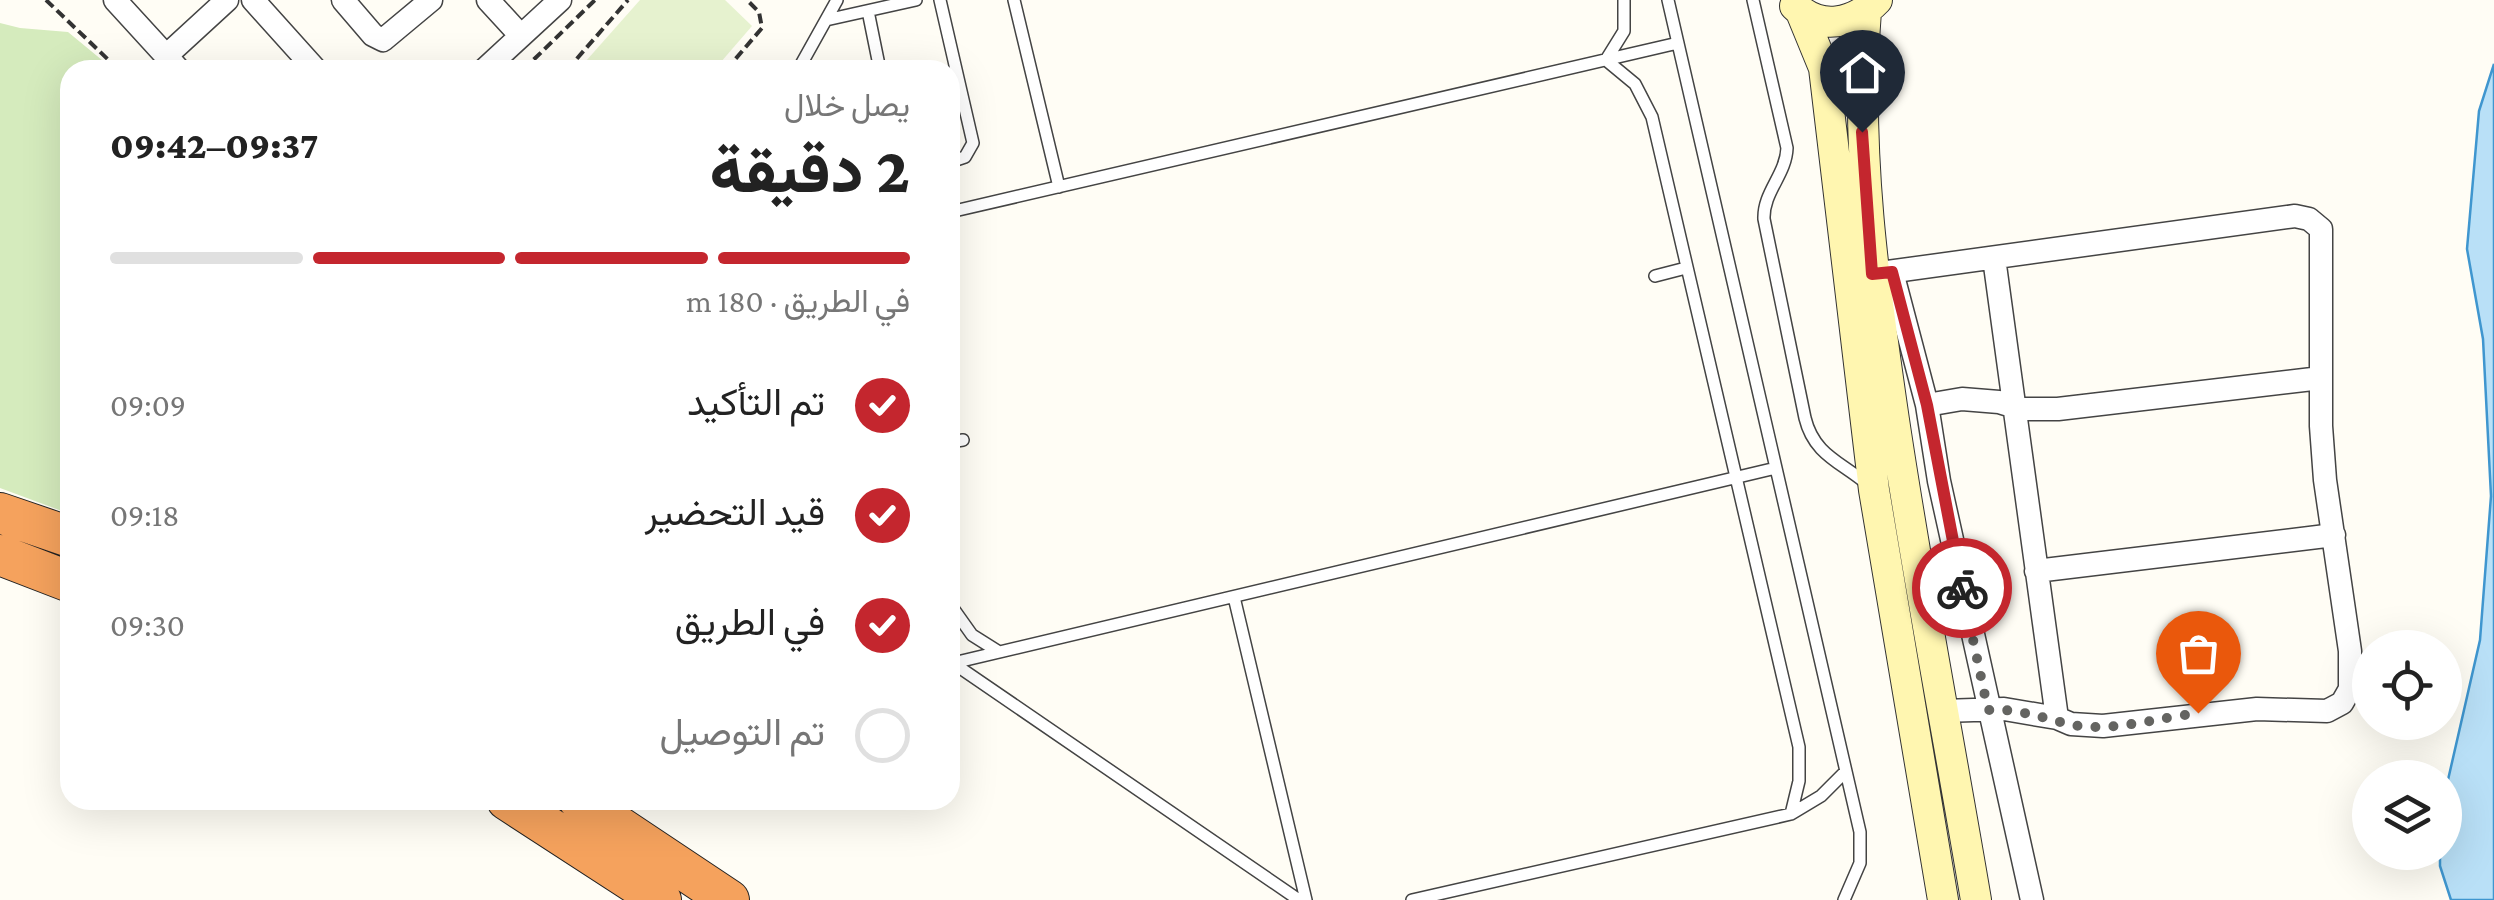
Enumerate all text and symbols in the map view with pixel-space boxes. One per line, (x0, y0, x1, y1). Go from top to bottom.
pin (1820, 30, 1905, 133)
icon: home (1835, 45, 1890, 100)
text: يصل خلال (784, 87, 910, 123)
text: 09:37–09:42 (110, 124, 319, 166)
text: 2 دقيقة (709, 134, 910, 206)
text: في الطريق · 180 m (686, 283, 910, 319)
icon: check (855, 378, 910, 433)
text: تم التأكيد (687, 381, 825, 423)
text: 09:09 (110, 387, 186, 423)
icon: check (855, 488, 910, 543)
text: قيد التحضير (645, 491, 825, 533)
text: 09:18 (110, 497, 180, 533)
courier (1912, 538, 2012, 638)
icon: bike (1935, 561, 1990, 616)
icon: check (855, 598, 910, 653)
text: في الطريق (675, 601, 825, 643)
text: 09:30 (110, 607, 185, 643)
pin (2156, 611, 2241, 714)
icon: bag (2171, 626, 2226, 681)
map controls (2352, 630, 2462, 870)
button: locate (2352, 630, 2462, 740)
text: تم التوصيل (660, 711, 825, 753)
button: layers (2352, 760, 2462, 870)

